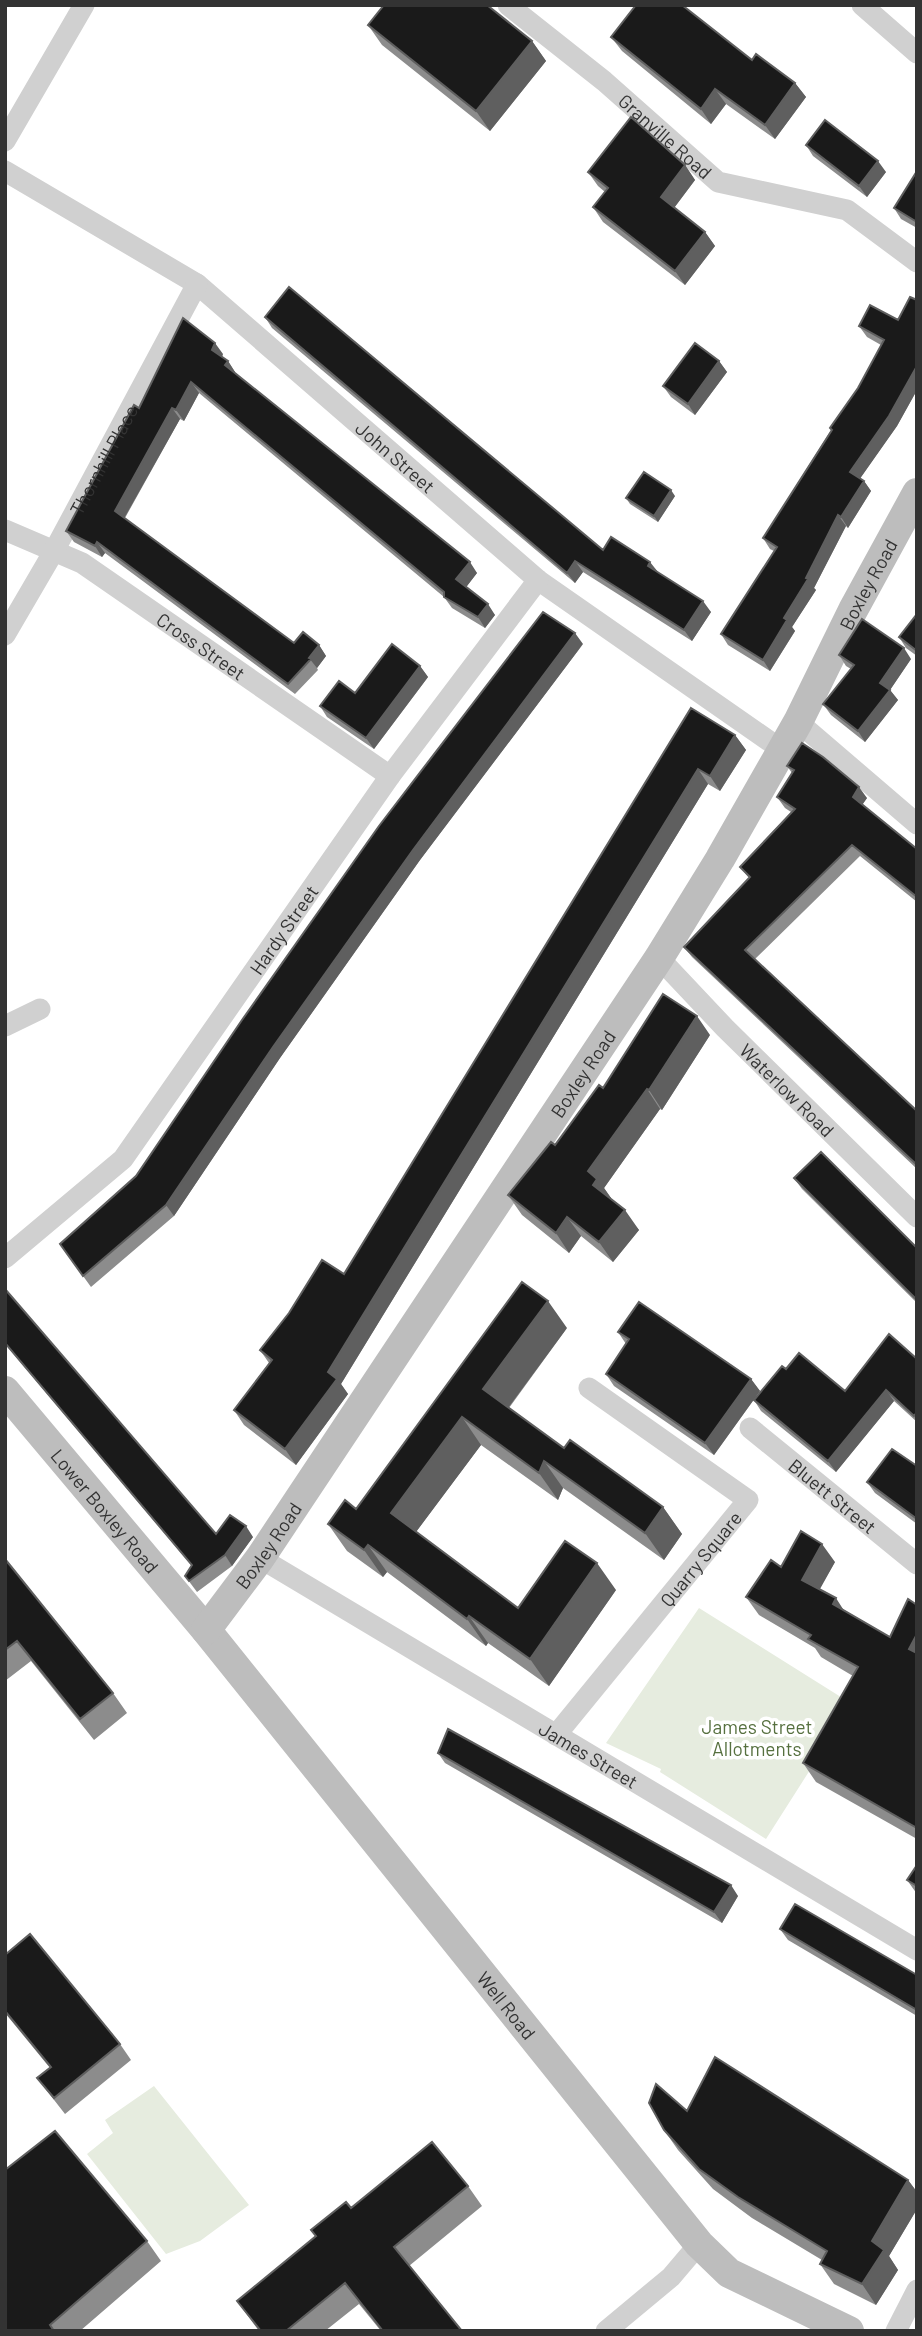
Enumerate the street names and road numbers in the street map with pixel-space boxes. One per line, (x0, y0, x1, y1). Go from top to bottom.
street label: Granville Road (614, 88, 717, 183)
street label: Thornhill Place (64, 401, 142, 518)
street label: John Street (351, 416, 440, 497)
street label: Boxley Road (834, 535, 901, 633)
street label: Cross Street (153, 607, 250, 684)
street label: Hardy Street (244, 880, 322, 979)
street label: Boxley Road (545, 1025, 620, 1121)
street label: Waterlow Road (736, 1038, 839, 1141)
street label: Lower Boxley Road (47, 1444, 164, 1577)
street label: Bluett Street (785, 1453, 881, 1538)
street label: Boxley Road (230, 1498, 306, 1593)
street label: Quarry Square (655, 1506, 746, 1611)
street label: James Street (535, 1716, 643, 1793)
street label: Well Road (473, 1966, 541, 2043)

